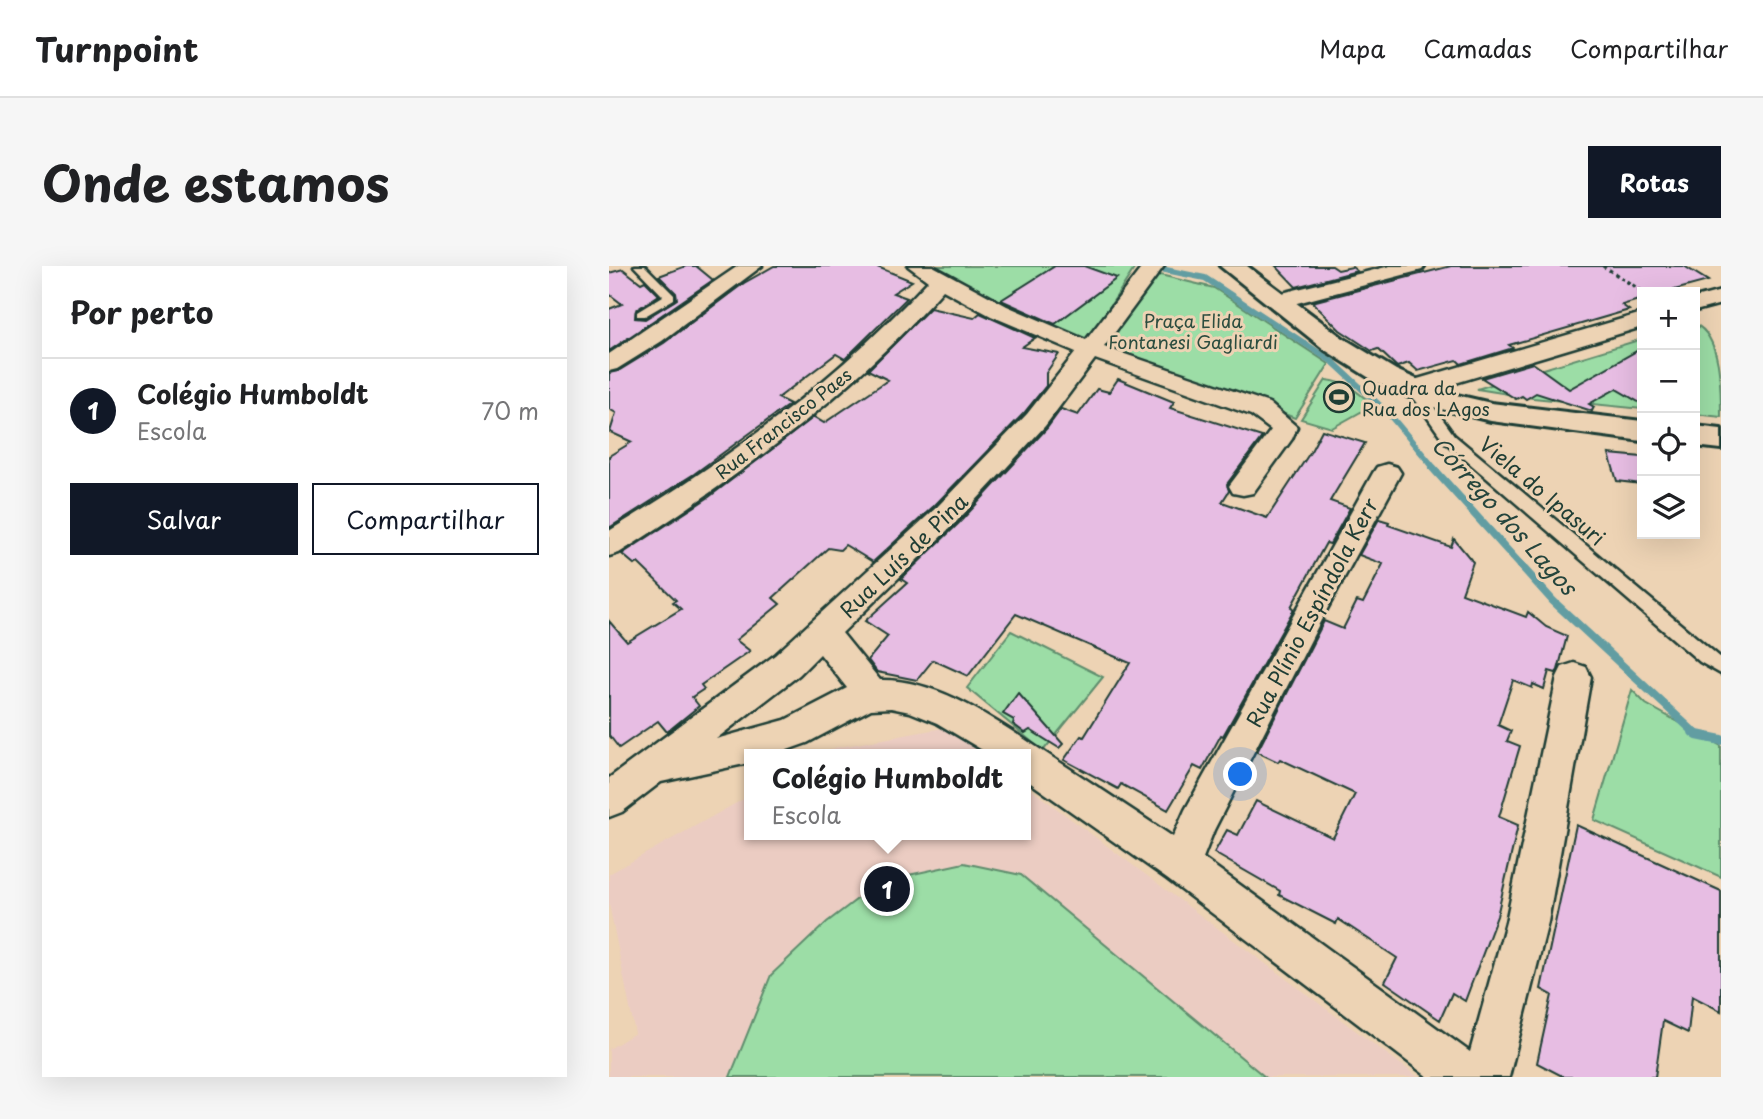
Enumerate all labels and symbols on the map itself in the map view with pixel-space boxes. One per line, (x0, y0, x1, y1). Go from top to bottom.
park label: Praça Elida Fontanesi Gagliardi (1108, 307, 1278, 355)
street label: Rua Francisco Paes (709, 361, 857, 485)
place label: Quadra da Rua dos LAgos (1362, 374, 1490, 422)
sports icon: Quadra da Rua dos LAgos (1322, 380, 1356, 414)
water label: Córrego dos Lagos (1424, 428, 1588, 604)
street label: Viela do Ipasuri (1473, 428, 1613, 552)
street label: Rua Luís de Pina (832, 485, 975, 625)
street label: Rua Plínio Espíndola Kerr (1237, 491, 1385, 732)
your location (1223, 757, 1257, 791)
pin: 1 (864, 863, 910, 915)

